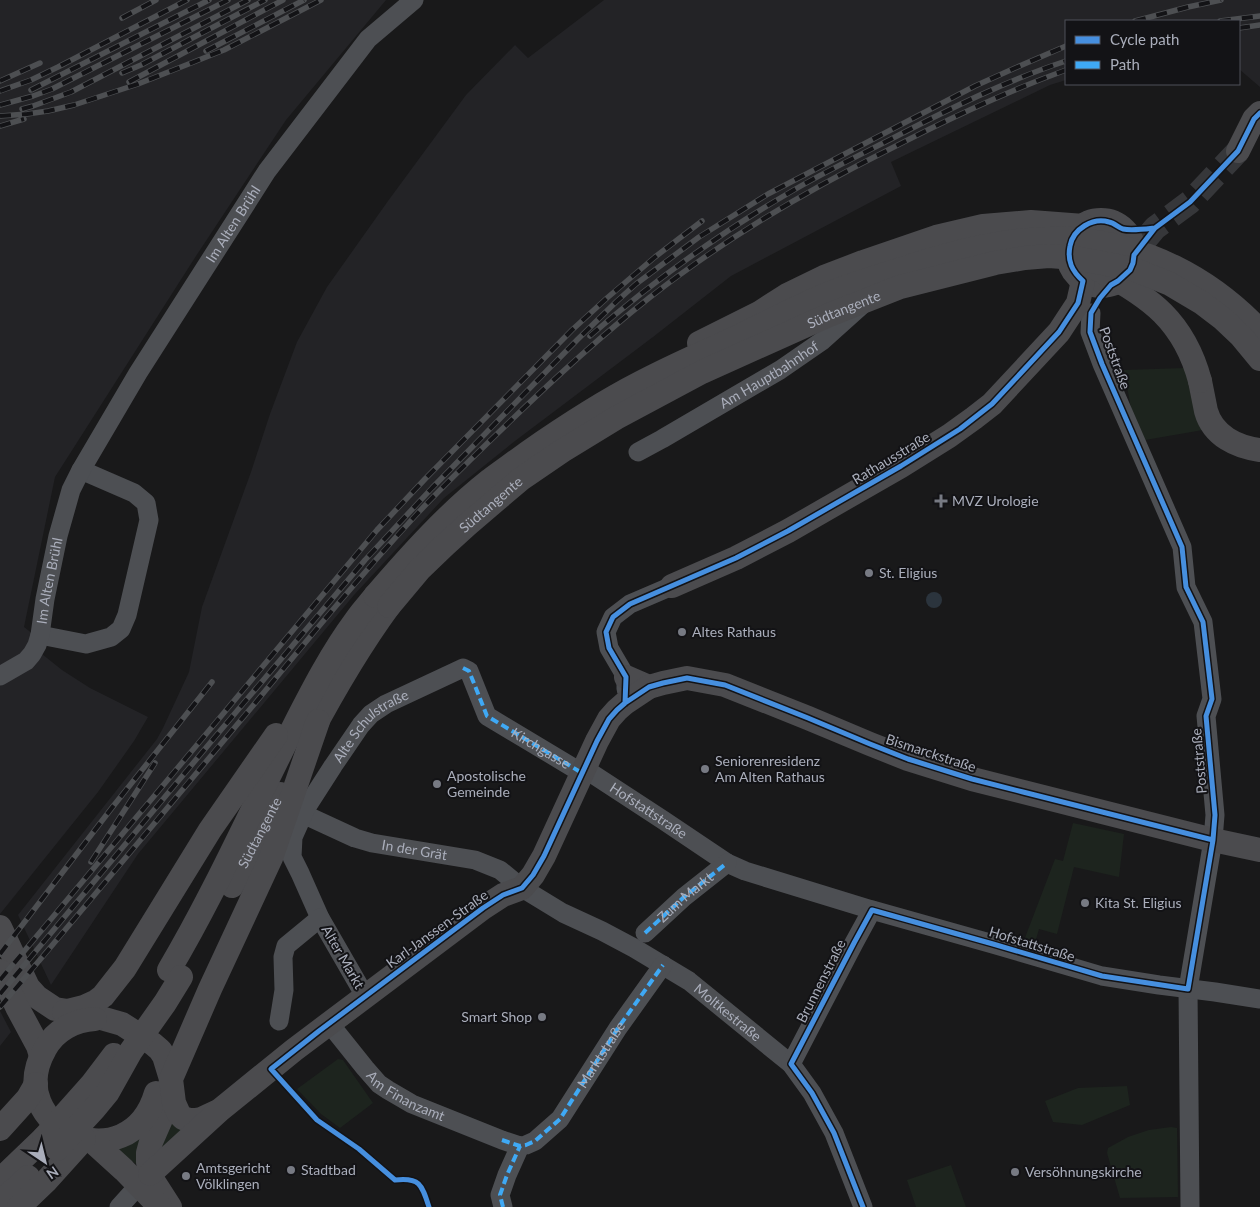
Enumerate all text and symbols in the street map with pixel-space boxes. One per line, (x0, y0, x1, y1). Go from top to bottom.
legend (1065, 20, 1240, 85)
text: Cycle path (1110, 30, 1179, 48)
text: Path (1110, 55, 1140, 73)
street label: Im Alten Brühl (202, 182, 264, 265)
street label: Südtangente (804, 287, 883, 332)
street label: Poststraße (1096, 324, 1135, 392)
street label: Am Hauptbahnhof (716, 337, 821, 412)
street label: Rathausstraße (849, 428, 933, 487)
street label: Südtangente (455, 473, 526, 536)
place label: MVZ Urologie (952, 492, 1039, 509)
marker: MVZ Urologie (934, 494, 948, 508)
street label: Im Alten Brühl (33, 536, 66, 625)
place label: St. Eligius (879, 564, 937, 581)
marker: St. Eligius (863, 567, 875, 579)
place label: Altes Rathaus (692, 623, 776, 640)
marker: Altes Rathaus (676, 626, 688, 638)
street label: Alte Schulstraße (329, 686, 411, 766)
street label: Kirchgasse (509, 724, 574, 772)
street label: Poststraße (1187, 728, 1210, 794)
street label: Bismarckstraße (884, 730, 978, 775)
place label: Seniorenresidenz Am Alten Rathaus (715, 752, 825, 785)
marker: Seniorenresidenz Am Alten Rathaus (699, 763, 711, 775)
place label: Apostolische Gemeinde (447, 767, 526, 800)
marker: Apostolische Gemeinde (431, 778, 443, 790)
street label: Hofstattstraße (607, 779, 691, 842)
street label: Südtangente (234, 794, 285, 871)
street label: In der Grät (381, 836, 448, 863)
street label: Zum Markt (654, 868, 716, 925)
street label: Karl-Janssen-Straße (382, 886, 491, 971)
place label: Kita St. Eligius (1095, 894, 1182, 911)
marker: Kita St. Eligius (1079, 897, 1091, 909)
street label: Alter Markt (318, 922, 368, 992)
street label: Hofstattstraße (987, 922, 1077, 965)
street label: Brunnenstraße (792, 936, 849, 1025)
street label: Moltkestraße (691, 980, 765, 1045)
place label: Smart Shop (461, 1008, 532, 1025)
marker: Smart Shop (536, 1011, 548, 1023)
street label: Marktstraße (573, 1018, 628, 1091)
street label: Am Finanzamt (363, 1067, 447, 1124)
north arrow (20, 1137, 70, 1187)
place label: Amtsgericht Völklingen (196, 1159, 270, 1192)
place label: Stadtbad (301, 1161, 356, 1178)
text: N (43, 1163, 62, 1183)
place label: Versöhnungskirche (1025, 1163, 1142, 1180)
marker: Stadtbad (285, 1164, 297, 1176)
marker: Versöhnungskirche (1009, 1166, 1021, 1178)
marker: Amtsgericht Völklingen (180, 1170, 192, 1182)

